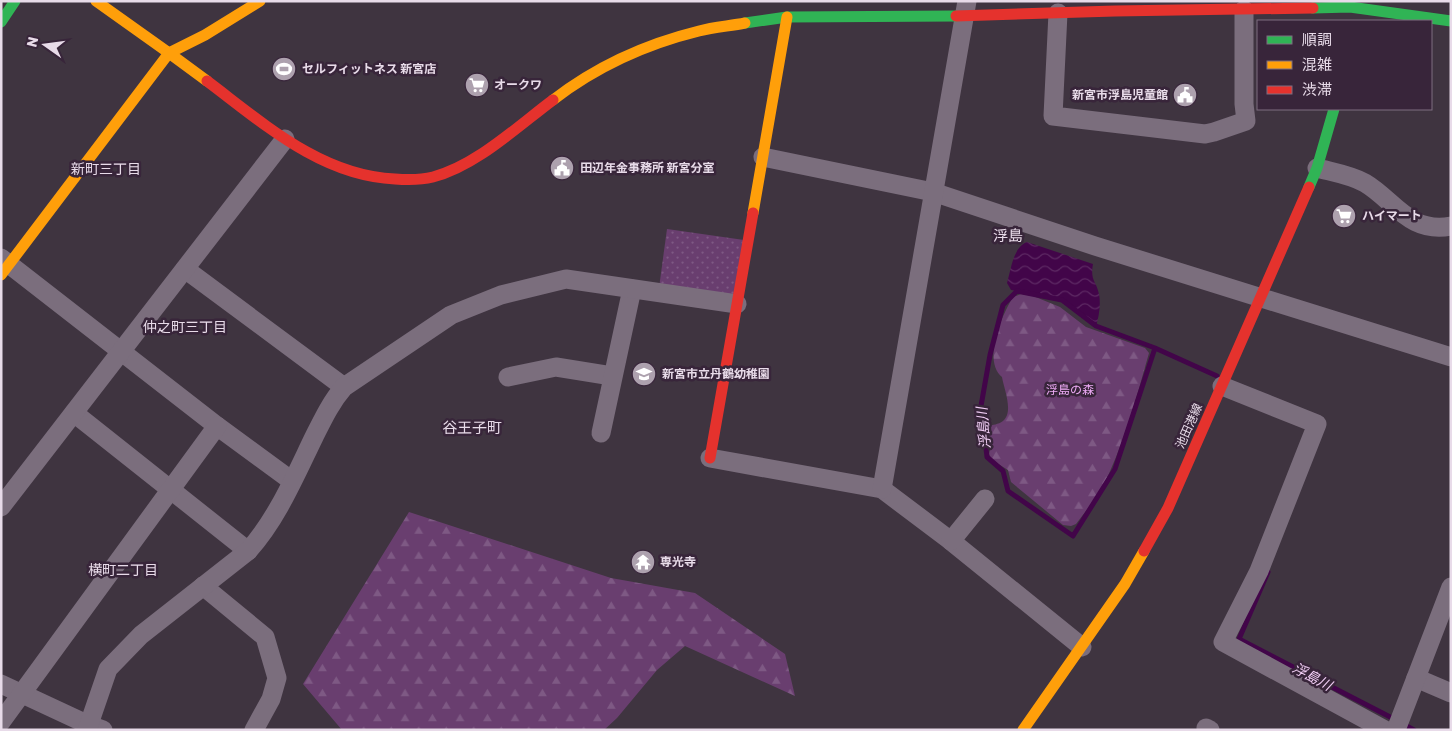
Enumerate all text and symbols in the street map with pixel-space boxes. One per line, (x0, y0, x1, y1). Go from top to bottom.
north arrow (20, 20, 70, 70)
legend (1257, 20, 1432, 110)
text: 順調 (1302, 31, 1332, 49)
text: N (23, 35, 42, 49)
sports icon: セルフィットネス 新宮店 (271, 56, 297, 82)
text: 混雑 (1302, 56, 1332, 74)
place label: セルフィットネス 新宮店 (302, 62, 436, 76)
supermarket icon: オークワ (464, 72, 490, 98)
place label: オークワ (494, 78, 542, 92)
text: 渋滞 (1302, 81, 1332, 99)
public building icon: 新宮市浮島児童館 (1172, 82, 1198, 108)
place label: 新宮市浮島児童館 (1072, 88, 1168, 102)
public building icon: 田辺年金事務所 新宮分室 (549, 155, 575, 181)
district label: 新町三丁目 (71, 161, 141, 178)
place label: 田辺年金事務所 新宮分室 (580, 161, 715, 175)
supermarket icon: ハイマート (1331, 203, 1357, 229)
place label: ハイマート (1362, 209, 1422, 223)
district label: 浮島 (993, 227, 1023, 245)
district label: 仲之町三丁目 (143, 319, 227, 336)
school or university icon: 新宮市立丹鶴幼稚園 (631, 361, 657, 387)
place label: 新宮市立丹鶴幼稚園 (662, 367, 770, 381)
park label: 浮島の森 (1046, 383, 1094, 397)
street label: 池田港線 (1173, 401, 1205, 451)
water label: 浮島川 (974, 404, 994, 450)
district label: 谷王子町 (442, 419, 502, 437)
temple icon: 専光寺 (630, 549, 656, 575)
place label: 専光寺 (660, 555, 696, 569)
district label: 横町二丁目 (88, 562, 158, 579)
water label: 浮島川 (1289, 660, 1336, 695)

